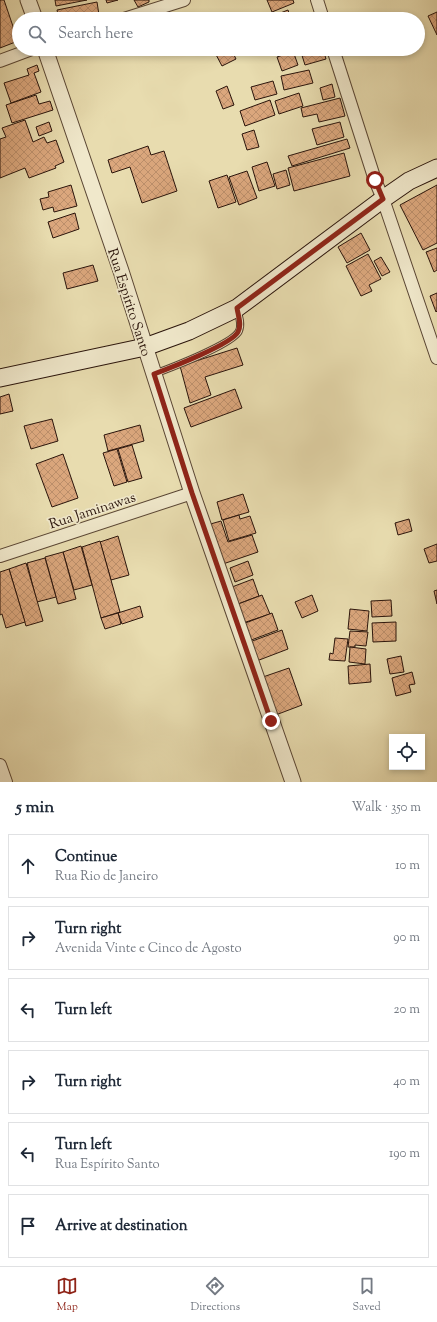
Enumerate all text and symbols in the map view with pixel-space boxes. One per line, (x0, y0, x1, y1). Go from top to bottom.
search box (12, 12, 425, 56)
icon: search (26, 23, 48, 45)
text: Search here (58, 24, 133, 45)
route start (366, 171, 384, 189)
street label: Rua Espírito Santo (101, 246, 155, 360)
street label: Rua Jaminawas (47, 488, 139, 535)
route end (262, 712, 280, 730)
map controls (389, 734, 425, 770)
button: locate (389, 734, 425, 770)
text: 5 min (16, 796, 54, 820)
text: Walk · 350 m (352, 799, 421, 817)
text: Continue (55, 847, 117, 868)
icon: ahead (17, 855, 39, 877)
text: 10 m (395, 857, 420, 875)
text: Rua Rio de Janeiro (55, 868, 158, 886)
text: Turn right (55, 919, 121, 940)
icon: right (17, 927, 39, 949)
text: 90 m (393, 929, 420, 947)
text: Avenida Vinte e Cinco de Agosto (55, 940, 242, 958)
icon: left (17, 999, 39, 1021)
text: Turn left (55, 1000, 112, 1021)
text: 20 m (394, 1001, 420, 1019)
icon: right (17, 1071, 39, 1093)
text: Turn right (55, 1072, 121, 1093)
text: 40 m (393, 1073, 420, 1091)
text: Turn left (55, 1135, 112, 1156)
icon: left (17, 1143, 39, 1165)
text: 190 m (389, 1145, 420, 1163)
text: Rua Espírito Santo (55, 1156, 160, 1174)
icon: arrive (17, 1215, 39, 1237)
text: Arrive at destination (55, 1216, 188, 1237)
tab: Map (56, 1275, 78, 1315)
tab: Directions (191, 1275, 240, 1315)
tab: Saved (353, 1275, 381, 1315)

